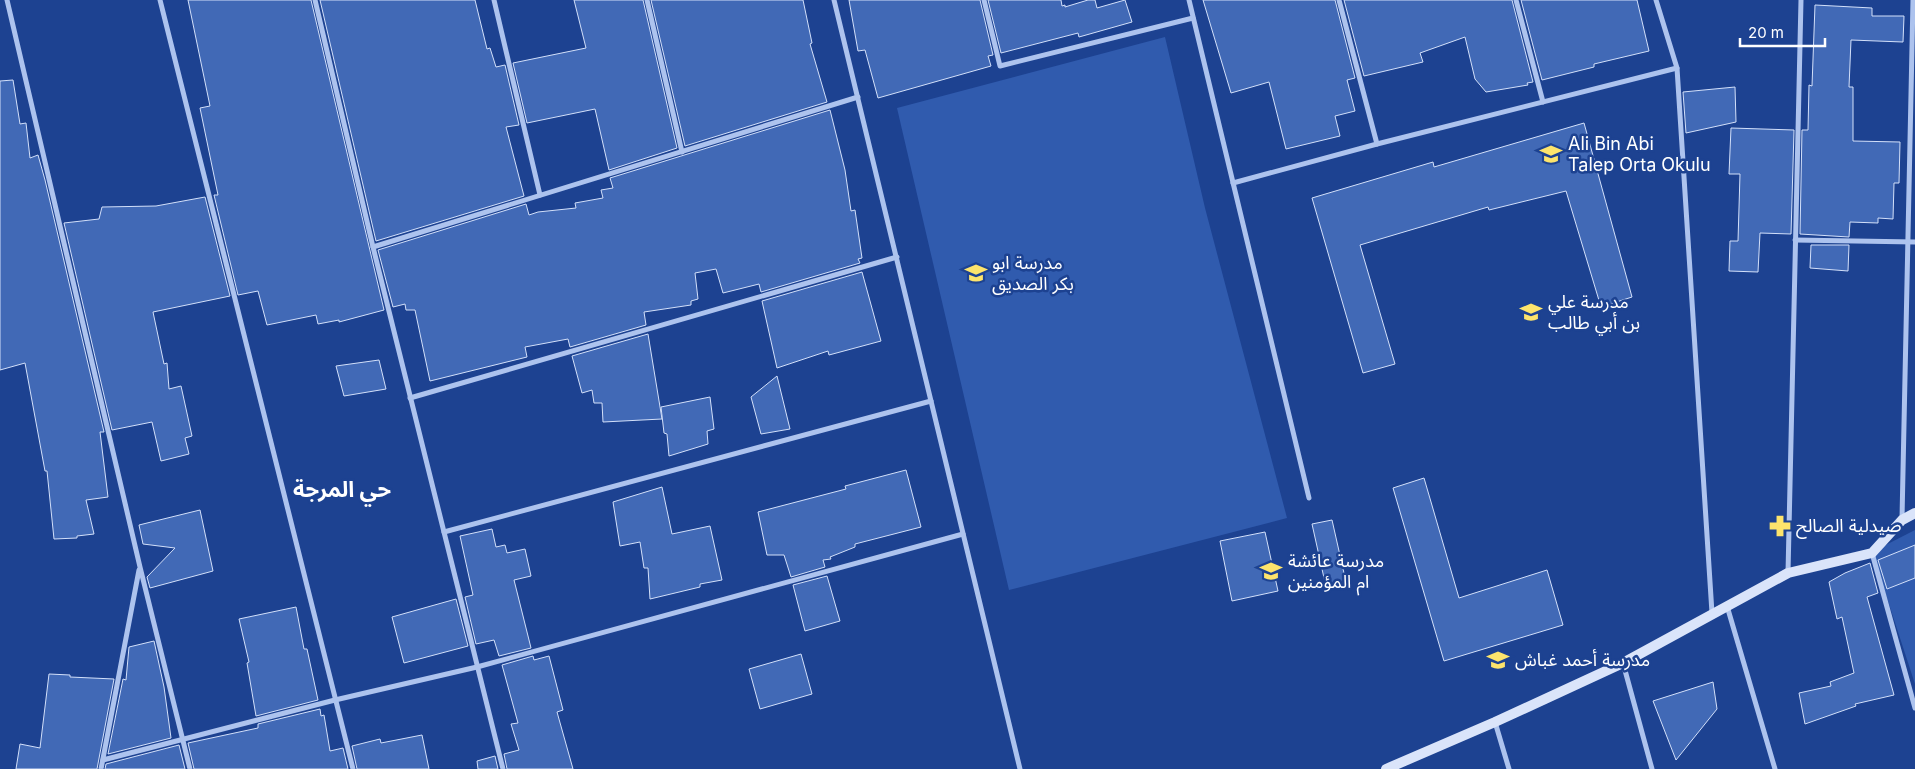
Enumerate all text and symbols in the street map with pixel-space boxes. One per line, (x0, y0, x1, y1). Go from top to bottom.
scale bar (1740, 15, 1825, 47)
text: 20 m (1748, 23, 1784, 42)
place label: Ali Bin Abi Talep Orta Okulu (1568, 133, 1711, 175)
school or university icon: Ali Bin Abi Talep Orta Okulu (1538, 141, 1564, 167)
place label: مدرسة ابو بكر الصديق (992, 252, 1074, 295)
school or university icon: مدرسة ابو بكر الصديق (963, 260, 989, 286)
place label: مدرسة علي بن أبي طالب (1548, 291, 1640, 336)
school or university icon: مدرسة علي بن أبي طالب (1518, 299, 1544, 325)
district label: حي المرجة (293, 476, 391, 507)
pharmacy icon: صيدلية الصالح (1767, 513, 1793, 539)
place label: صيدلية الصالح (1796, 515, 1901, 539)
place label: مدرسة عائشة ام المؤمنين (1288, 550, 1384, 596)
school or university icon: مدرسة عائشة ام المؤمنين (1258, 558, 1284, 584)
school or university icon: مدرسة أحمد غباش (1485, 647, 1511, 673)
place label: مدرسة أحمد غباش (1515, 649, 1650, 671)

